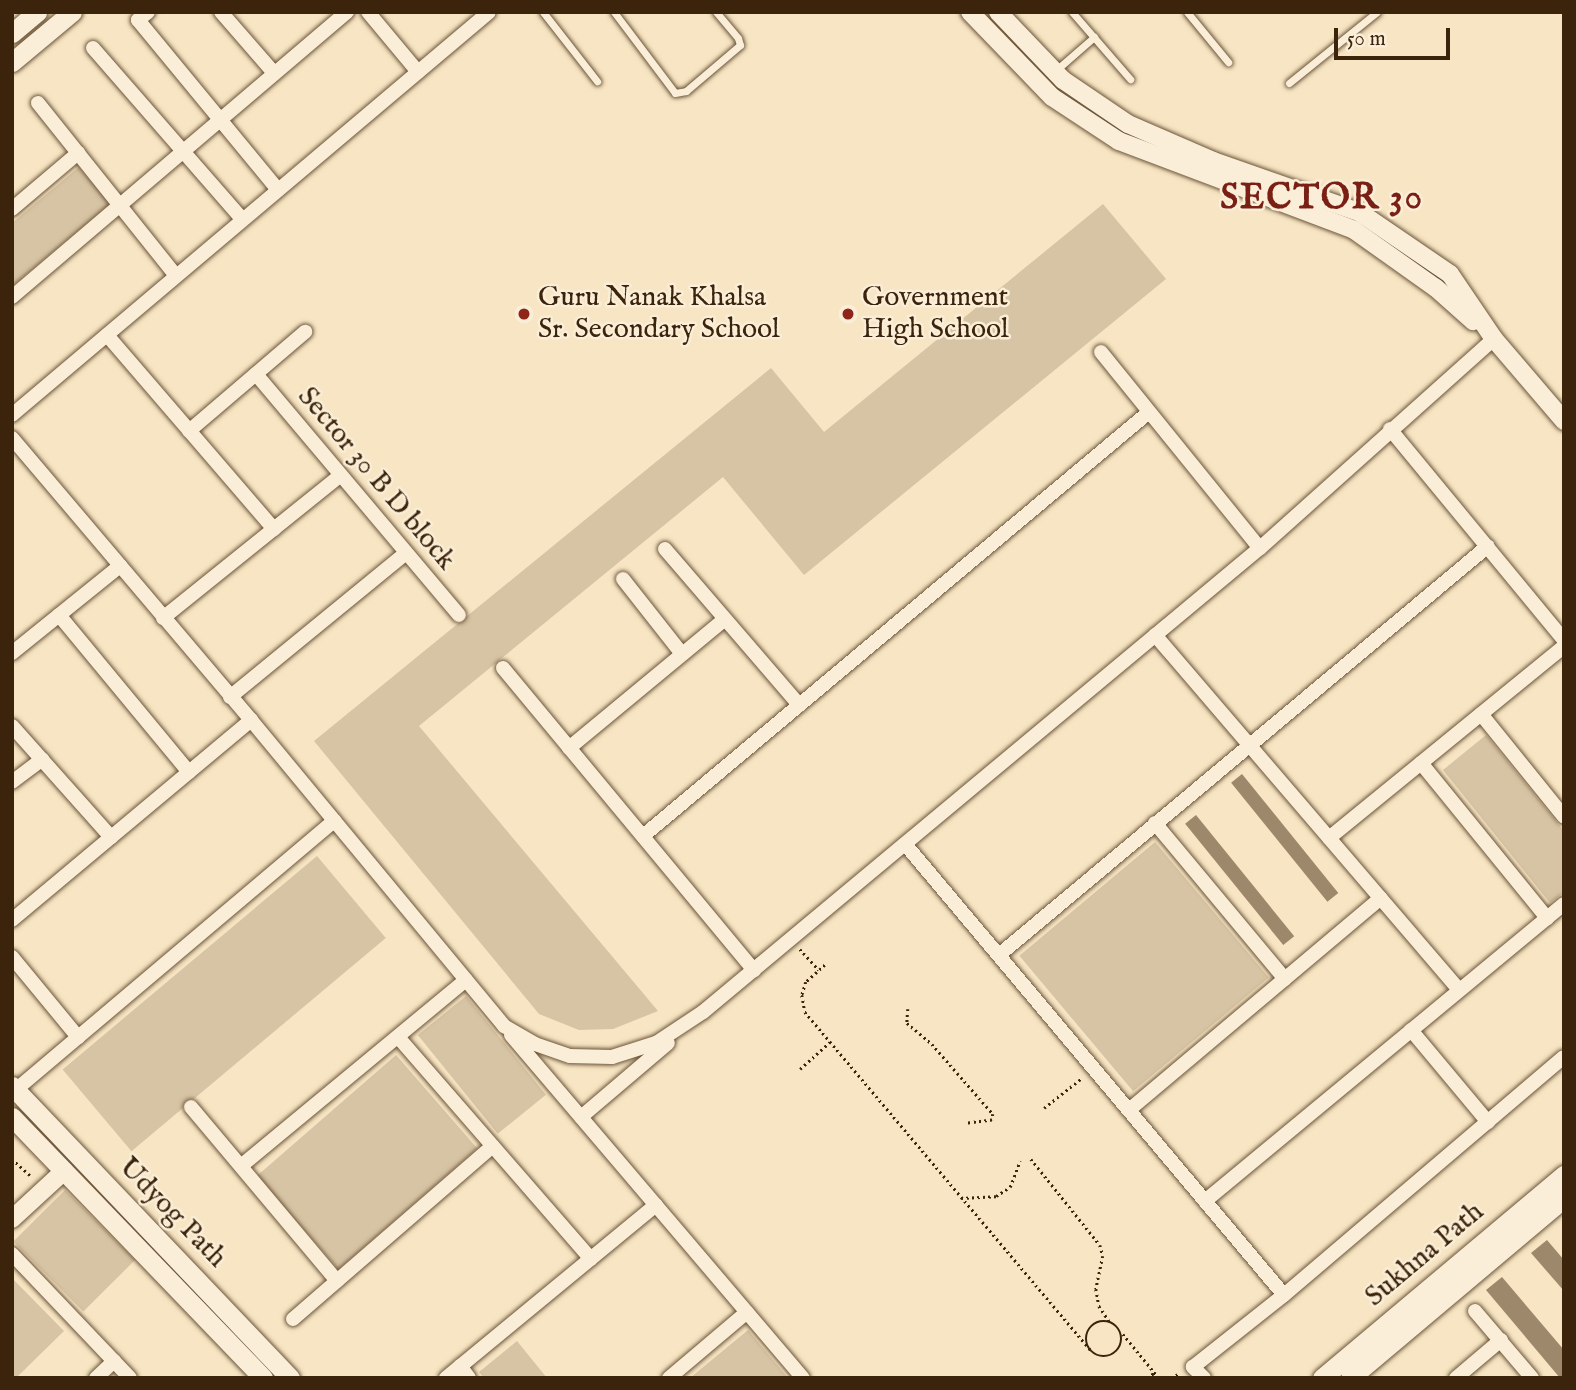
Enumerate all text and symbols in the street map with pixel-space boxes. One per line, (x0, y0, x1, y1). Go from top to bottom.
scale bar (1338, 14, 1454, 58)
text: 50 m (1347, 26, 1386, 53)
district label: SECTOR 30 (1221, 178, 1423, 220)
place label: Guru Nanak Khalsa Sr. Secondary School (538, 281, 780, 347)
place label: Government High School (862, 281, 1009, 347)
marker: Guru Nanak Khalsa Sr. Secondary School (516, 306, 532, 322)
marker: Government High School (840, 306, 856, 322)
street label: Sector 30 B D block (290, 381, 462, 577)
street label: Udyog Path (111, 1151, 233, 1275)
street label: Sukhna Path (1359, 1196, 1491, 1314)

